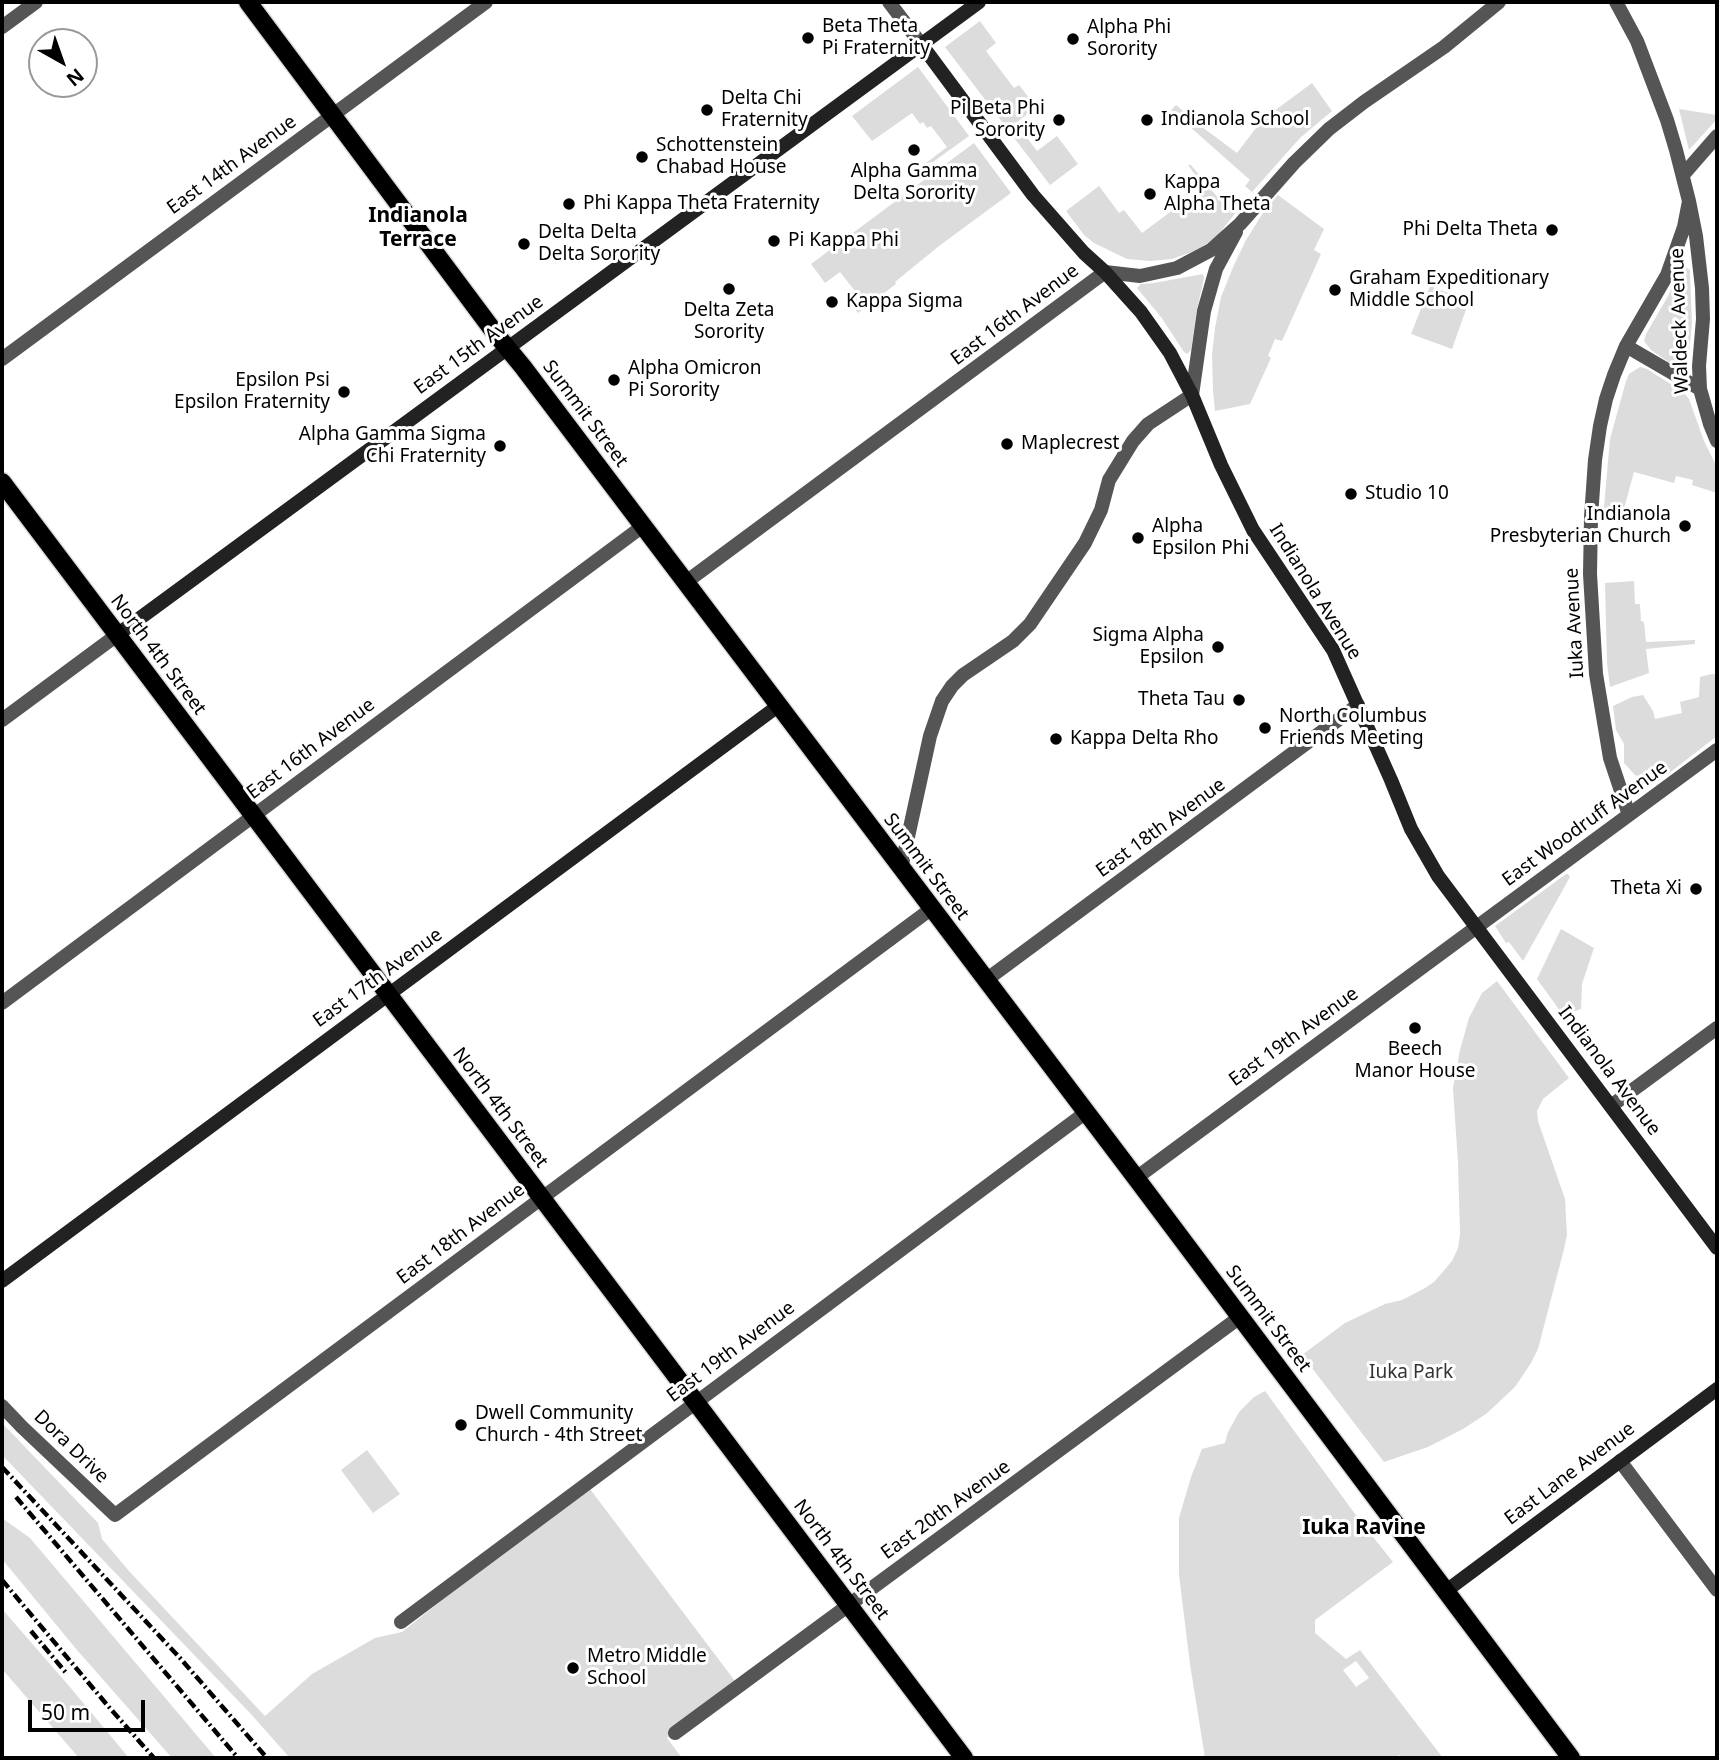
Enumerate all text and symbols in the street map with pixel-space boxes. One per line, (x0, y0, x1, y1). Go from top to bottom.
place label: Beta Theta Pi Fraternity (822, 16, 930, 60)
place label: Alpha Phi Sorority (1087, 17, 1171, 61)
north arrow (28, 28, 98, 98)
marker: Beta Theta Pi Fraternity (800, 30, 816, 46)
marker: Alpha Phi Sorority (1065, 31, 1081, 47)
text: N (61, 63, 89, 92)
place label: Delta Chi Fraternity (721, 88, 808, 132)
place label: Pi Beta Phi Sorority (950, 98, 1045, 142)
marker: Delta Chi Fraternity (699, 102, 715, 118)
place label: Indianola School (1161, 109, 1309, 131)
street label: East 14th Avenue (163, 110, 301, 220)
marker: Pi Beta Phi Sorority (1051, 112, 1067, 128)
marker: Indianola School (1139, 112, 1155, 128)
place label: Schottenstein Chabad House (656, 135, 787, 179)
marker: Alpha Gamma Delta Sorority (906, 142, 922, 158)
marker: Schottenstein Chabad House (634, 149, 650, 165)
place label: Alpha Gamma Delta Sorority (851, 161, 977, 205)
place label: Kappa Alpha Theta (1164, 172, 1271, 216)
marker: Kappa Alpha Theta (1142, 186, 1158, 202)
place label: Phi Kappa Theta Fraternity (583, 193, 820, 215)
marker: Phi Kappa Theta Fraternity (561, 196, 577, 212)
district label: Indianola Terrace (368, 203, 468, 253)
place label: Phi Delta Theta (1402, 219, 1538, 241)
place label: Delta Delta Delta Sorority (538, 222, 660, 266)
marker: Phi Delta Theta (1544, 222, 1560, 238)
place label: Pi Kappa Phi (788, 230, 899, 252)
marker: Pi Kappa Phi (766, 233, 782, 249)
marker: Delta Delta Delta Sorority (516, 236, 532, 252)
street label: Waldeck Avenue (1666, 248, 1694, 394)
street label: East 16th Avenue (947, 260, 1083, 370)
place label: Graham Expeditionary Middle School (1349, 268, 1549, 312)
marker: Delta Zeta Sorority (721, 281, 737, 297)
marker: Graham Expeditionary Middle School (1327, 282, 1343, 298)
street label: East 15th Avenue (410, 290, 548, 400)
place label: Kappa Sigma (846, 291, 963, 313)
marker: Kappa Sigma (824, 294, 840, 310)
place label: Delta Zeta Sorority (683, 300, 775, 344)
street label: Summit Street (538, 356, 632, 472)
place label: Alpha Omicron Pi Sorority (628, 358, 761, 402)
place label: Epsilon Psi Epsilon Fraternity (174, 370, 330, 414)
marker: Alpha Omicron Pi Sorority (606, 372, 622, 388)
marker: Epsilon Psi Epsilon Fraternity (336, 384, 352, 400)
place label: Alpha Gamma Sigma Chi Fraternity (299, 424, 486, 468)
place label: Maplecrest (1021, 433, 1119, 455)
marker: Maplecrest (999, 436, 1015, 452)
marker: Alpha Gamma Sigma Chi Fraternity (492, 438, 508, 454)
place label: Studio 10 (1365, 483, 1449, 505)
marker: Studio 10 (1343, 486, 1359, 502)
place label: Indianola Presbyterian Church (1490, 504, 1671, 548)
place label: Alpha Epsilon Phi (1152, 516, 1249, 560)
marker: Indianola Presbyterian Church (1677, 518, 1693, 534)
street label: Indianola Avenue (1264, 520, 1366, 664)
marker: Alpha Epsilon Phi (1130, 530, 1146, 546)
street label: Iuka Avenue (1561, 567, 1589, 679)
street label: North 4th Street (105, 590, 211, 720)
place label: Sigma Alpha Epsilon (1092, 625, 1204, 669)
marker: Sigma Alpha Epsilon (1210, 639, 1226, 655)
place label: Theta Tau (1138, 689, 1225, 711)
marker: Theta Tau (1231, 692, 1247, 708)
street label: East 16th Avenue (243, 694, 379, 804)
place label: North Columbus Friends Meeting (1279, 706, 1427, 750)
marker: North Columbus Friends Meeting (1257, 720, 1273, 736)
place label: Kappa Delta Rho (1070, 728, 1218, 750)
marker: Kappa Delta Rho (1048, 731, 1064, 747)
street label: East Woodruff Avenue (1498, 756, 1672, 892)
street label: East 18th Avenue (1092, 773, 1230, 883)
street label: Summit Street (879, 809, 973, 925)
place label: Theta Xi (1610, 878, 1682, 900)
marker: Theta Xi (1688, 881, 1704, 897)
street label: East 17th Avenue (309, 923, 447, 1033)
street label: East 19th Avenue (1225, 982, 1363, 1092)
street label: Indianola Avenue (1553, 1002, 1665, 1140)
marker: Beech Manor House (1407, 1020, 1423, 1036)
place label: Beech Manor House (1354, 1039, 1476, 1083)
street label: North 4th Street (447, 1043, 553, 1173)
street label: East 18th Avenue (393, 1179, 529, 1289)
street label: Summit Street (1221, 1261, 1315, 1377)
street label: East 19th Avenue (663, 1297, 799, 1407)
park label: Iuka Park (1369, 1362, 1453, 1384)
place label: Dwell Community Church - 4th Street (475, 1403, 642, 1447)
street label: Dora Drive (29, 1406, 113, 1488)
marker: Dwell Community Church - 4th Street (453, 1417, 469, 1433)
street label: East Lane Avenue (1501, 1418, 1639, 1530)
street label: East 20th Avenue (877, 1455, 1015, 1565)
street label: North 4th Street (788, 1495, 894, 1625)
district label: Iuka Ravine (1302, 1515, 1426, 1541)
place label: Metro Middle School (587, 1646, 707, 1690)
marker: Metro Middle School (565, 1660, 581, 1676)
scale bar (32, 1686, 149, 1730)
text: 50 m (41, 1698, 90, 1726)

